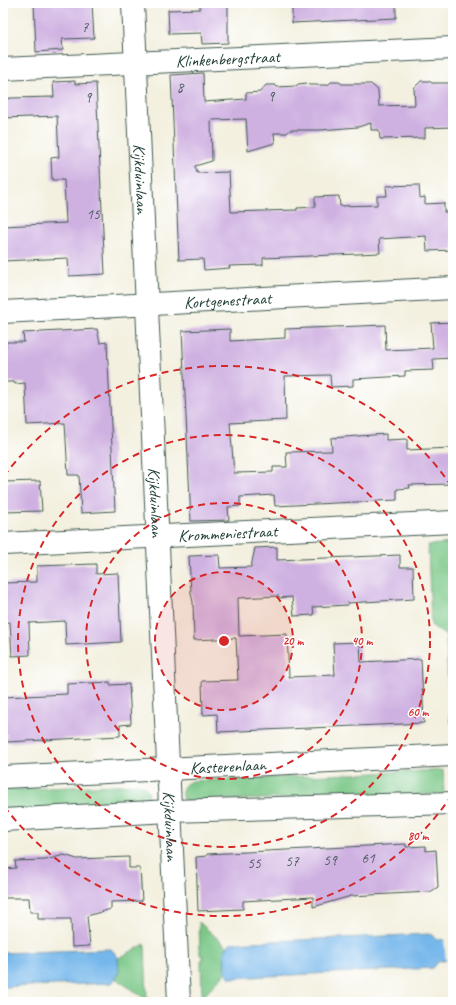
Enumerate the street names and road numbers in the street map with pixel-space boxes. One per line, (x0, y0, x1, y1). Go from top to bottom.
street label: Klinkenbergstraat (175, 45, 283, 71)
street label: Kijkduinlaan (129, 143, 153, 216)
street label: Kortgenestraat (183, 287, 274, 313)
street label: Kijkduinlaan (144, 467, 168, 539)
street label: Krommeniestraat (178, 520, 280, 546)
street label: Kasterenlaan (189, 754, 268, 778)
street label: Kijkduinlaan (159, 791, 183, 863)

